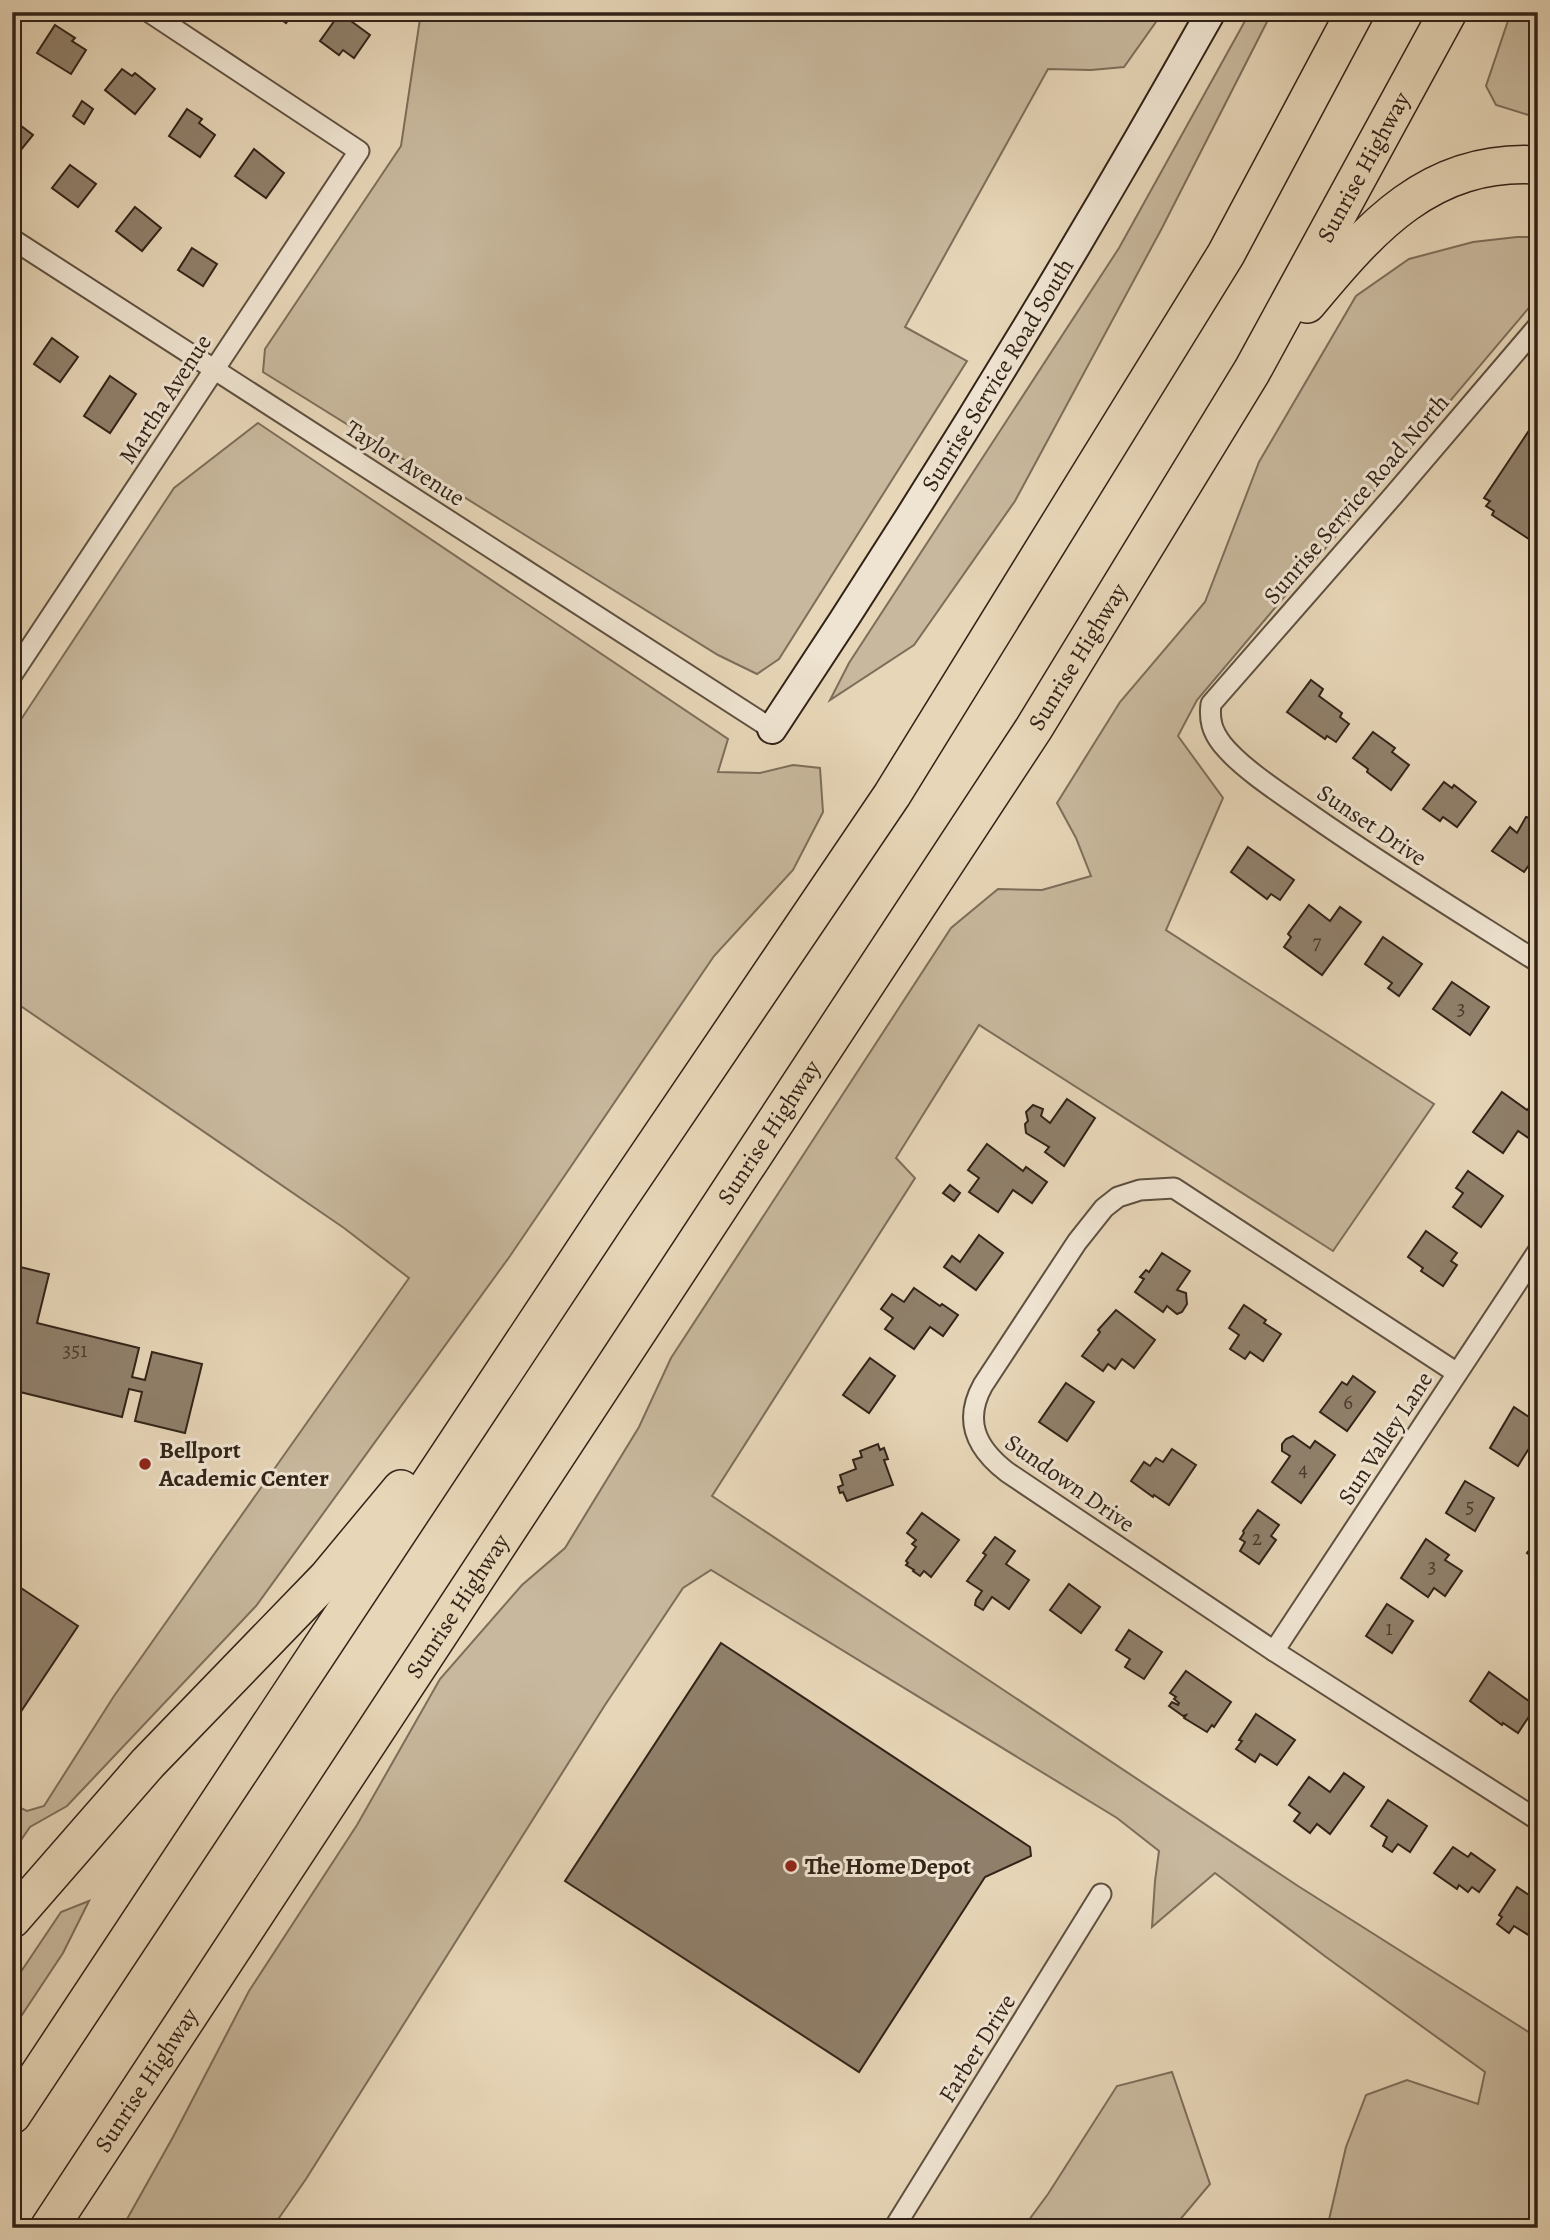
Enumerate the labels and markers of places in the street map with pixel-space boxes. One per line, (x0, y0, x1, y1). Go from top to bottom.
place label: Bellport Academic Center (158, 1434, 329, 1494)
marker: Bellport Academic Center (137, 1456, 153, 1472)
place label: The Home Depot (805, 1850, 971, 1882)
marker: The Home Depot (783, 1858, 799, 1874)

